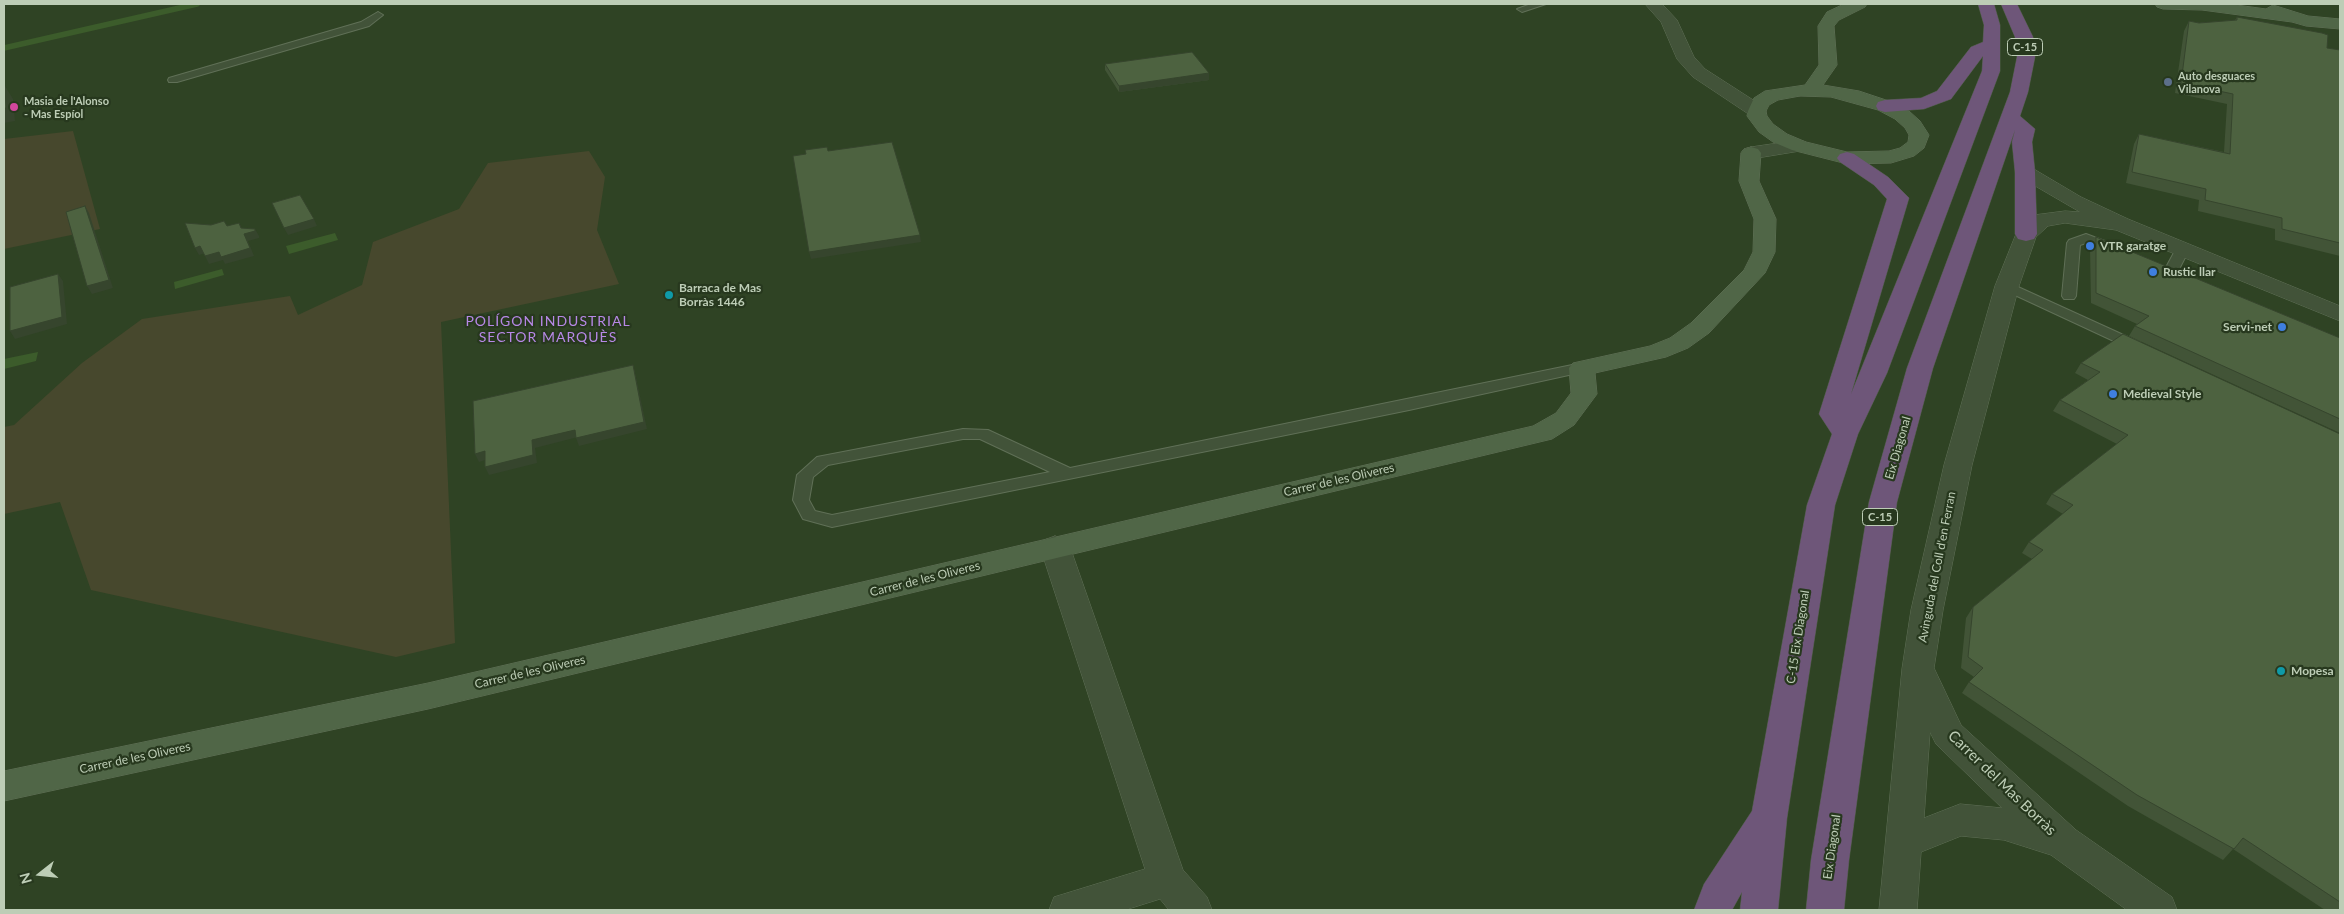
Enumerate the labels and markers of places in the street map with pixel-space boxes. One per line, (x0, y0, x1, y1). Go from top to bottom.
place label: Auto desguaces Vilanova (2178, 69, 2255, 95)
marker: Auto desguaces Vilanova (2162, 76, 2174, 88)
place label: Masia de l'Alonso - Mas Espíol (24, 94, 109, 120)
marker: Masia de l'Alonso - Mas Espíol (8, 101, 20, 113)
place label: VTR garatge (2100, 239, 2166, 253)
marker: VTR garatge (2084, 240, 2096, 252)
place label: Rustic llar (2163, 265, 2215, 279)
marker: Rustic llar (2147, 266, 2159, 278)
place label: Barraca de Mas Borràs 1446 (679, 281, 761, 309)
marker: Barraca de Mas Borràs 1446 (663, 289, 675, 301)
place label: Servi-net (2223, 320, 2272, 334)
marker: Servi-net (2276, 321, 2288, 333)
place label: Medieval Style (2123, 387, 2201, 401)
marker: Medieval Style (2107, 388, 2119, 400)
place label: Mopesa (2291, 664, 2334, 678)
marker: Mopesa (2275, 665, 2287, 677)

